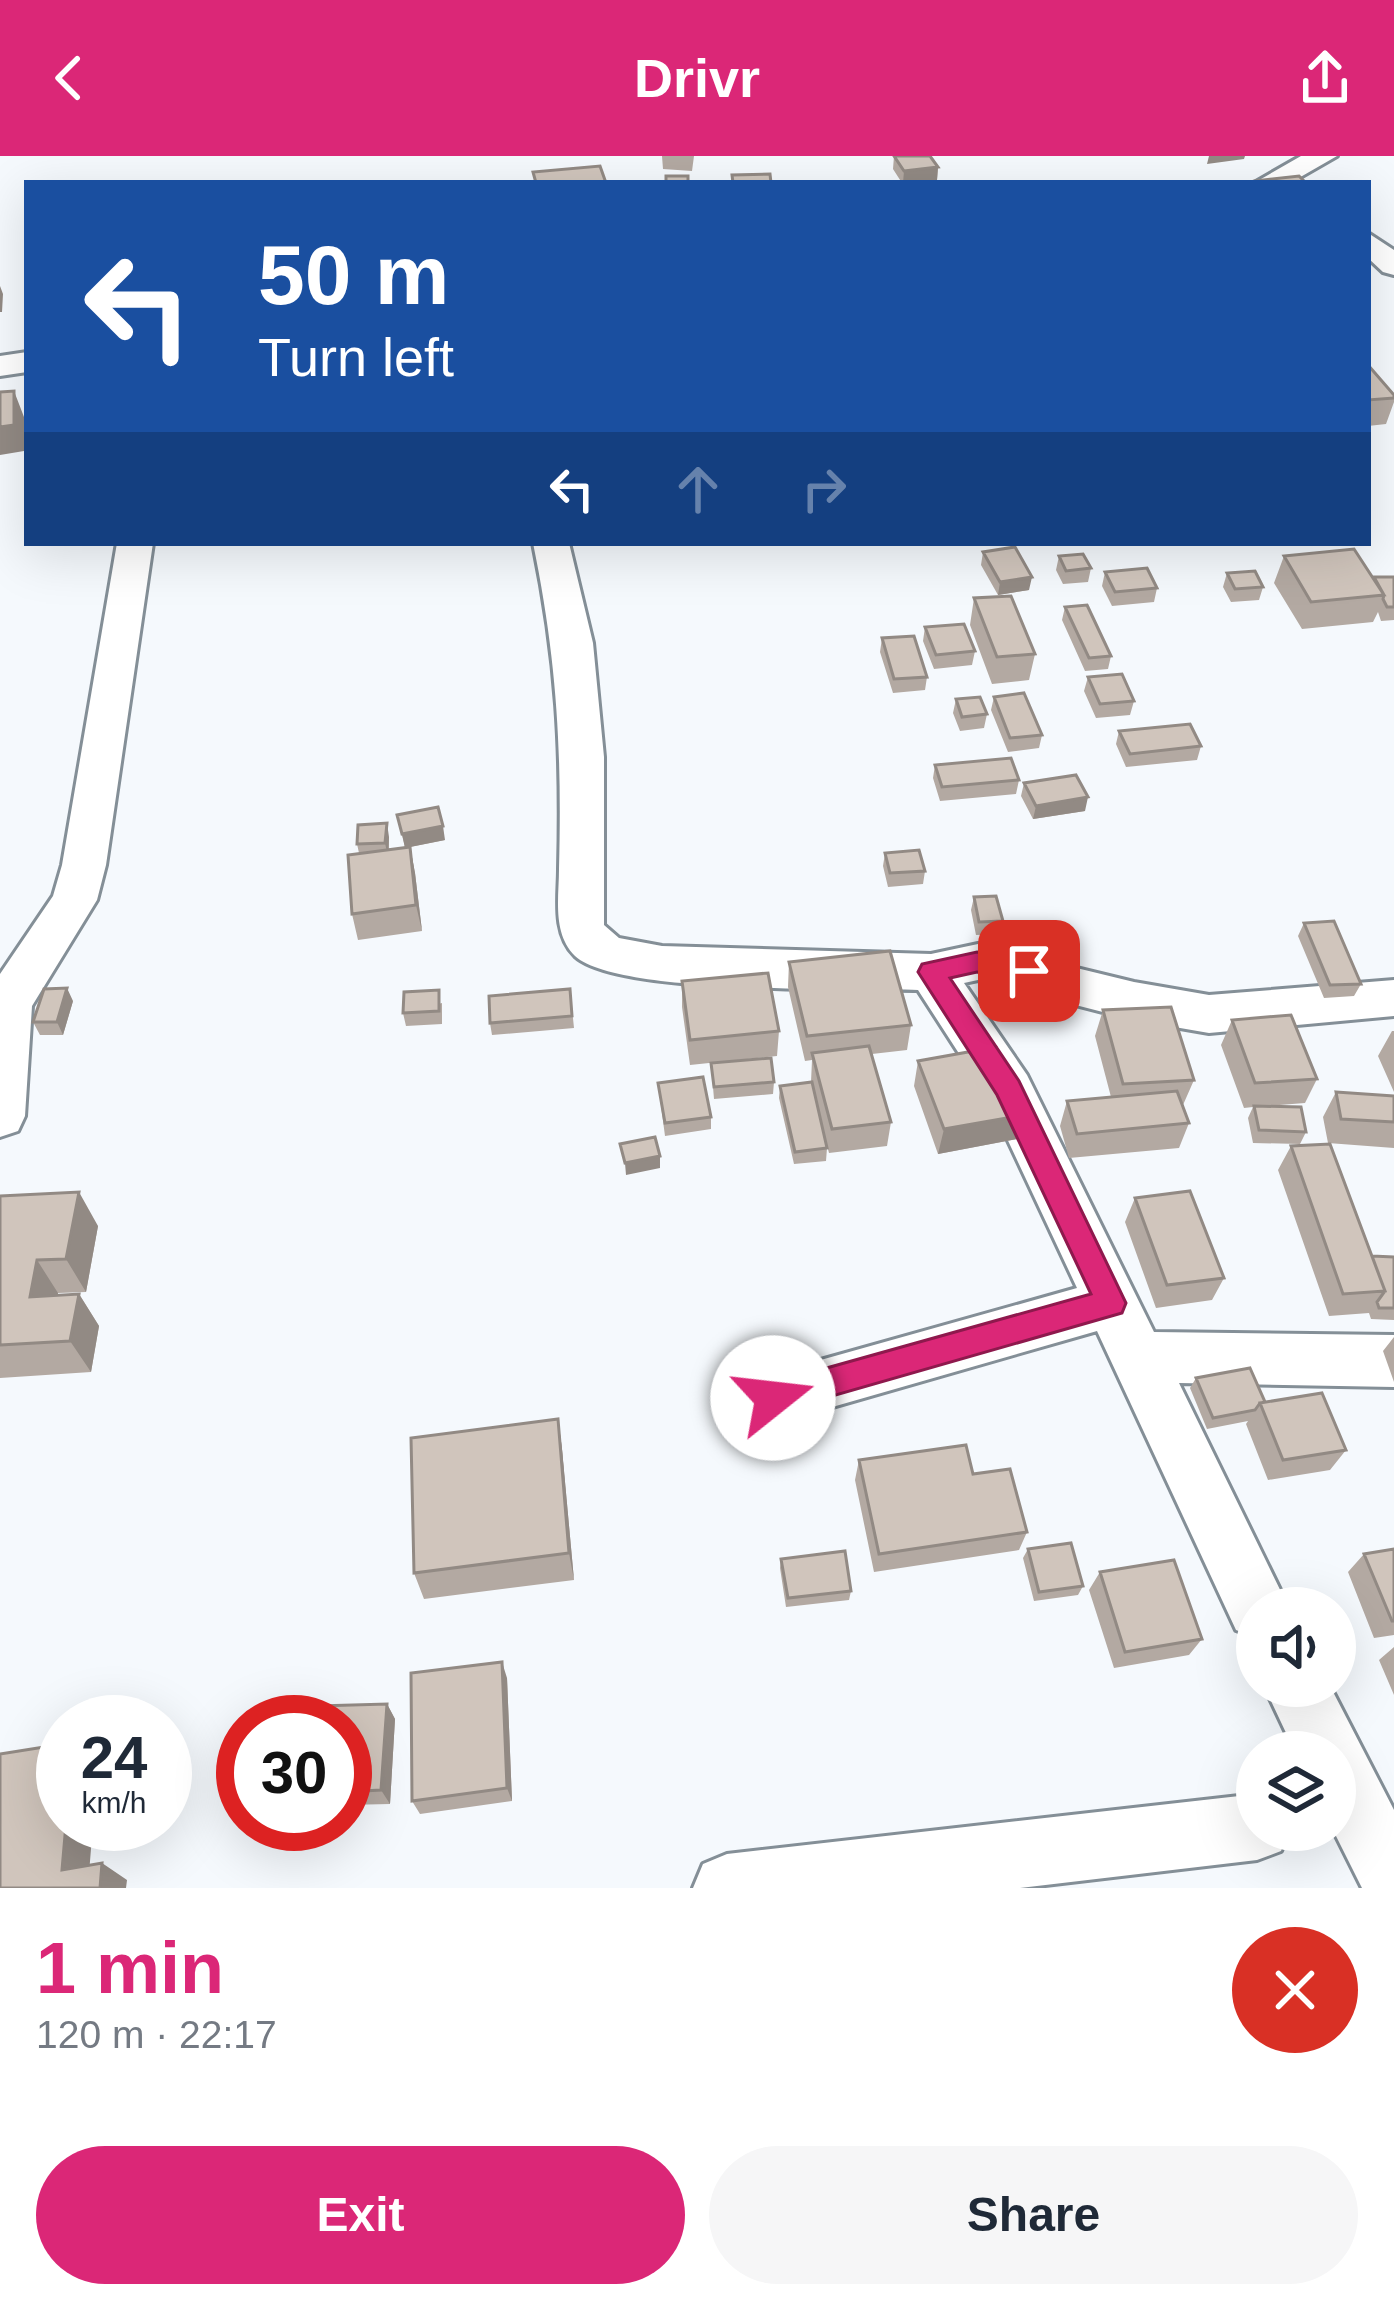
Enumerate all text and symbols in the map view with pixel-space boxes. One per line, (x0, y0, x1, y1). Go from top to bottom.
icon: back (36, 45, 102, 111)
icon: share (1292, 45, 1358, 111)
text: Drivr (634, 48, 760, 108)
icon: left (60, 228, 216, 384)
text: 50 m (258, 228, 449, 322)
text: Turn left (258, 327, 454, 387)
icon: left (539, 456, 605, 522)
icon: ahead (665, 456, 731, 522)
icon: right (791, 456, 857, 522)
pin (978, 920, 1080, 1022)
icon: arrive (996, 938, 1062, 1004)
position arrow (710, 1335, 836, 1461)
map controls (1236, 1587, 1356, 1851)
button: sound (1236, 1587, 1356, 1707)
speed limit sign: 30 (216, 1695, 372, 1851)
text: 24 (81, 1724, 147, 1791)
button: layers (1236, 1731, 1356, 1851)
text: km/h (81, 1786, 147, 1819)
button: close (1232, 1927, 1358, 2053)
text: 1 min (36, 1928, 224, 2008)
text: 120 m · 22:17 (36, 2013, 277, 2056)
button: Exit (36, 2146, 685, 2284)
button: Share (709, 2146, 1358, 2284)

